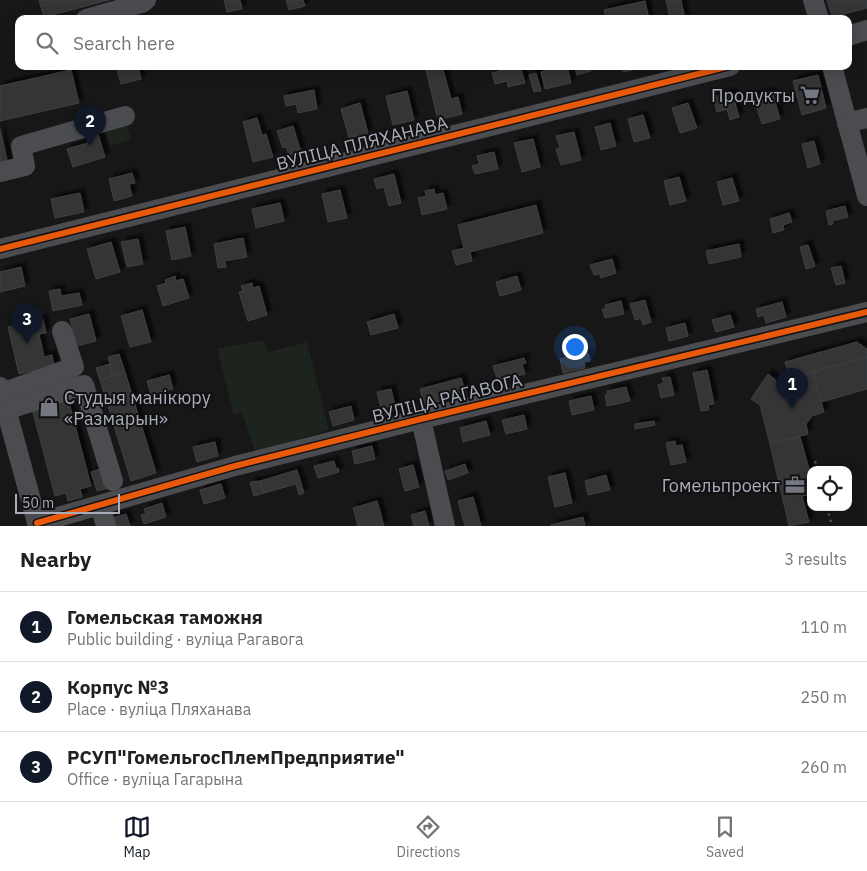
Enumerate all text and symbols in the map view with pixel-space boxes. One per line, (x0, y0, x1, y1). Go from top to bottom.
search box (15, 15, 852, 70)
icon: search (33, 29, 61, 57)
text: Search here (73, 31, 175, 55)
place label: Продукты (711, 84, 795, 107)
supermarket icon: Продукты (799, 84, 821, 106)
pin: 2 (74, 105, 106, 146)
street label: ВУЛІЦА ПЛЯХАНАВА (274, 110, 451, 175)
pin: 3 (11, 303, 43, 344)
your location (562, 334, 588, 360)
street label: ВУЛІЦА РАГАВОГА (370, 368, 525, 428)
pin: 1 (776, 368, 808, 409)
place label: Студыя манікюру «Размарын» (64, 386, 211, 430)
shop icon: Студыя манікюру «Размарын» (38, 396, 60, 418)
map controls (807, 466, 852, 511)
button: locate (807, 466, 852, 511)
place label: Гомельпроект (662, 474, 780, 497)
office icon: Гомельпроект (784, 474, 806, 496)
scale bar (15, 491, 120, 514)
text: 50 m (22, 494, 54, 512)
text: Nearby (20, 545, 91, 573)
text: 3 results (784, 549, 847, 569)
text: Гомельская таможня (67, 605, 263, 629)
text: 1 (31, 617, 41, 637)
text: 110 m (800, 617, 847, 637)
text: Public building · вуліца Рагавога (67, 629, 304, 649)
text: Корпус №3 (67, 675, 169, 699)
text: 2 (31, 687, 41, 707)
text: 250 m (800, 687, 847, 707)
text: Place · вуліца Пляханава (67, 699, 251, 719)
text: РСУП"ГомельгосПлемПредприятие" (67, 745, 405, 769)
text: 3 (31, 757, 41, 777)
text: 260 m (800, 757, 847, 777)
text: Office · вуліца Гагарына (67, 769, 243, 789)
tab: Map (123, 813, 151, 861)
tab: Directions (397, 813, 460, 861)
tab: Saved (706, 813, 744, 861)

